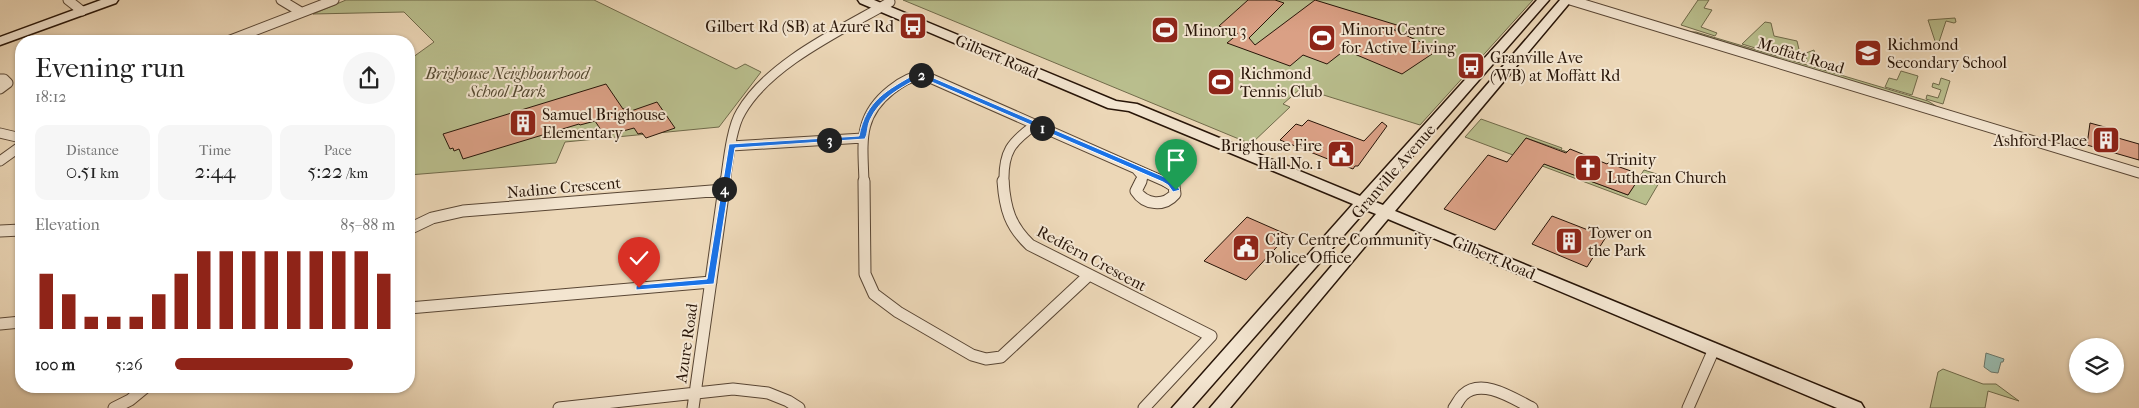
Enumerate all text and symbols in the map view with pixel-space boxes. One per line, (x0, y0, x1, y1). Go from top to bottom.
bus stop icon: Gilbert Rd (SB) at Azure Rd (898, 11, 928, 41)
sports icon: Minoru 3 (1150, 15, 1180, 45)
place label: Gilbert Rd (SB) at Azure Rd (705, 17, 894, 36)
place label: Minoru Centre for Active Living (1341, 20, 1456, 57)
place label: Minoru 3 (1184, 21, 1246, 40)
sports icon: Minoru Centre for Active Living (1307, 23, 1337, 53)
street label: Gilbert Road (952, 30, 1041, 83)
street label: Moffatt Road (1755, 33, 1847, 78)
place label: Richmond Secondary School (1887, 35, 2008, 72)
school or university icon: Richmond Secondary School (1853, 38, 1883, 68)
place label: Granville Ave (WB) at Moffatt Rd (1490, 48, 1620, 85)
text: Evening run (35, 51, 185, 84)
bus stop icon: Granville Ave (WB) at Moffatt Rd (1456, 51, 1486, 81)
button: share (343, 52, 395, 104)
pin: 2 (908, 62, 934, 88)
park label: Brighouse Neighbourhood School Park (424, 64, 591, 101)
place label: Richmond Tennis Club (1240, 64, 1322, 101)
text: 2 (918, 67, 925, 84)
sports icon: Richmond Tennis Club (1206, 67, 1236, 97)
text: 18:12 (35, 87, 67, 106)
place label: Samuel Brighouse Elementary (542, 105, 666, 142)
building icon: Samuel Brighouse Elementary (508, 108, 538, 138)
pin: 1 (1030, 116, 1054, 140)
text: 1 (1040, 120, 1045, 137)
street label: Granville Avenue (1347, 120, 1440, 222)
building icon: Ashford Place (2091, 125, 2121, 155)
pin: 3 (816, 128, 842, 152)
place label: Ashford Place (1993, 131, 2087, 150)
text: 3 (827, 132, 832, 149)
place label: Brighouse Fire Hall No. 1 (1220, 136, 1322, 173)
pin (1155, 139, 1197, 190)
public building icon: Brighouse Fire Hall No. 1 (1326, 139, 1356, 169)
text: Distance (66, 142, 119, 159)
text: Time (199, 142, 231, 159)
text: Pace (324, 142, 352, 159)
icon: arrive (1162, 146, 1190, 174)
place label: Trinity Lutheran Church (1607, 150, 1726, 187)
church icon: Trinity Lutheran Church (1573, 153, 1603, 183)
text: 0.51 (66, 159, 97, 183)
text: 2:44 (195, 159, 235, 183)
text: 5:22 (307, 159, 343, 183)
text: km (97, 165, 119, 182)
text: /km (343, 165, 368, 182)
street label: Nadine Crescent (506, 173, 622, 202)
pin: 4 (712, 176, 736, 202)
text: 4 (720, 181, 729, 198)
text: Elevation (35, 215, 100, 234)
text: 85–88 m (340, 215, 395, 234)
street label: Redfern Crescent (1034, 222, 1150, 296)
place label: Tower on the Park (1588, 223, 1653, 260)
building icon: Tower on the Park (1554, 226, 1584, 256)
place label: City Centre Community Police Office (1265, 230, 1433, 267)
street label: Gilbert Road (1449, 231, 1538, 284)
public building icon: City Centre Community Police Office (1231, 233, 1261, 263)
pin (618, 237, 660, 288)
icon: check (625, 244, 653, 272)
street label: Azure Road (671, 302, 702, 385)
map controls (2069, 338, 2124, 393)
button: layers (2069, 338, 2124, 393)
text: 100 m (35, 355, 75, 374)
text: 5:26 (115, 355, 143, 374)

